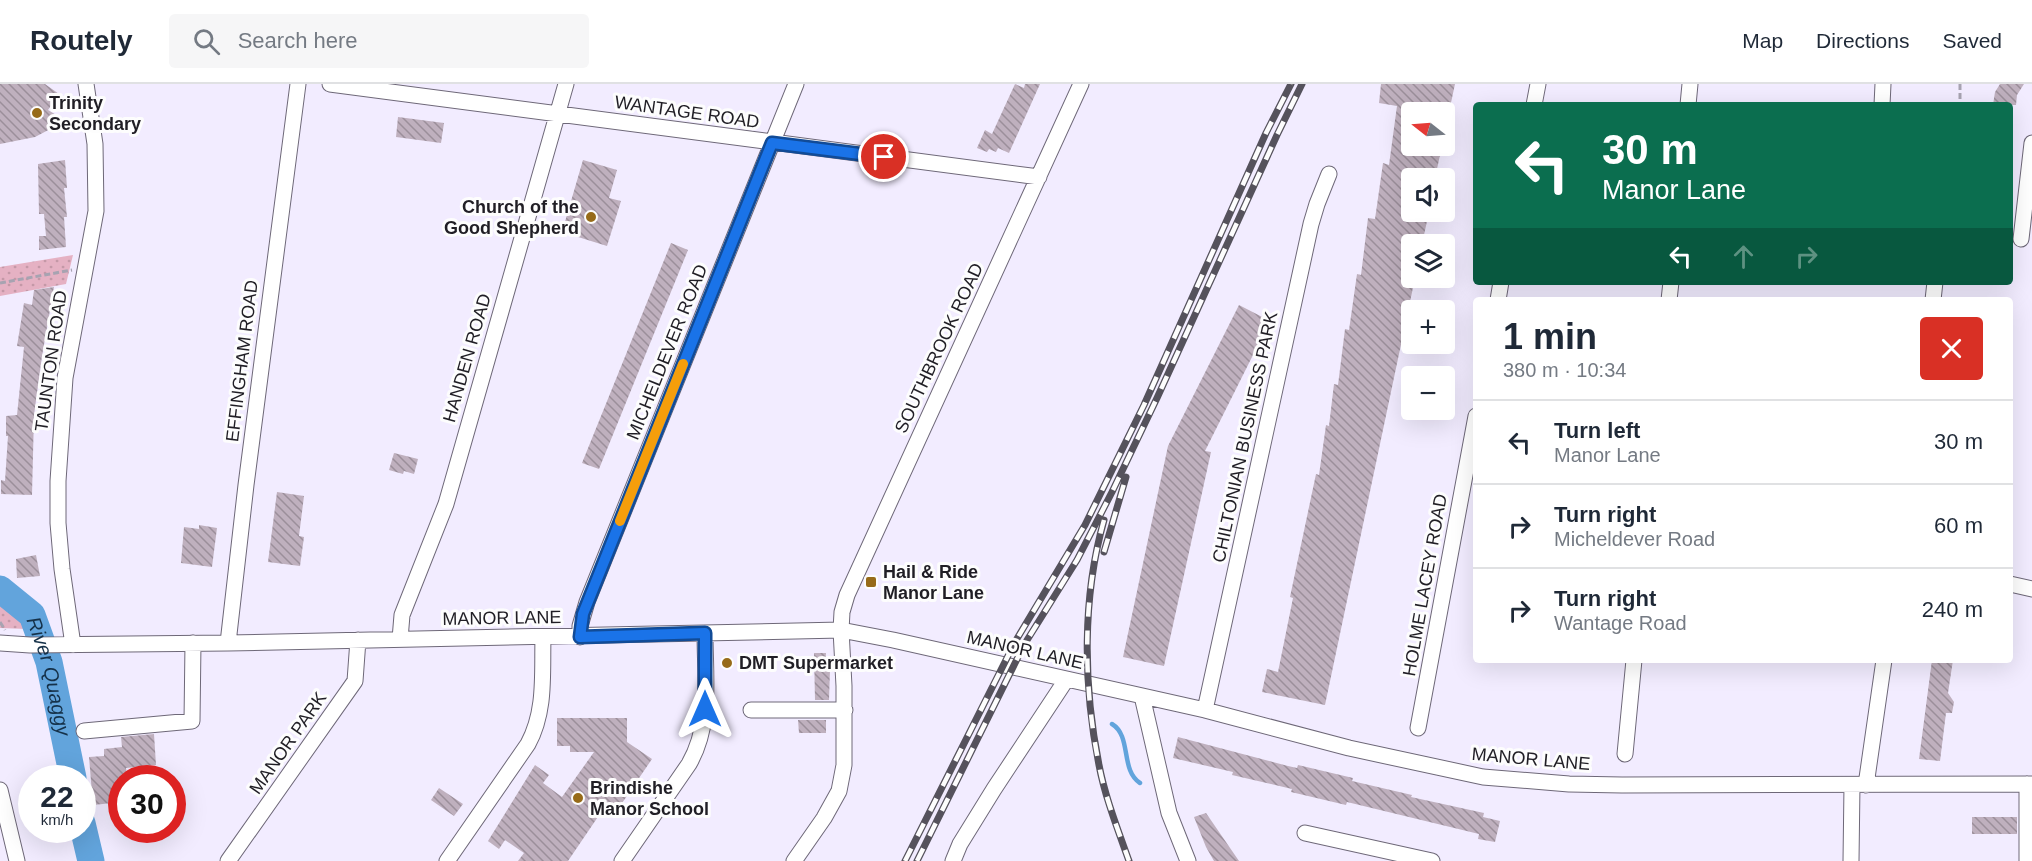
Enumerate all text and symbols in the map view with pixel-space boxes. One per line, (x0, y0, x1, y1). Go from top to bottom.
search box (169, 14, 589, 68)
text: Routely (30, 25, 133, 56)
icon: search (190, 25, 223, 58)
text: Search here (238, 28, 358, 53)
text: Map (1742, 29, 1783, 52)
text: Directions (1816, 29, 1909, 52)
text: Saved (1942, 29, 2002, 52)
street label: WANTAGE ROAD (613, 92, 761, 132)
place label: Trinity Secondary (49, 93, 141, 134)
north arrow (1401, 102, 1455, 156)
map controls (1401, 102, 1455, 420)
marker: Trinity Secondary (30, 106, 44, 120)
icon: left (1503, 126, 1581, 204)
text: 30 m (1602, 126, 1698, 173)
pin (858, 131, 909, 182)
icon: arrive (867, 140, 900, 173)
button: sound (1401, 168, 1455, 222)
text: Manor Lane (1602, 175, 1746, 205)
place label: Church of the Good Shepherd (444, 197, 579, 238)
marker: Church of the Good Shepherd (584, 210, 598, 224)
button: layers (1401, 234, 1455, 288)
icon: left (1664, 240, 1697, 273)
icon: ahead (1727, 240, 1760, 273)
icon: right (1790, 240, 1823, 273)
street label: SOUTHBROOK ROAD (891, 260, 987, 436)
street label: MICHELDEVER ROAD (623, 262, 711, 442)
street label: EFFINGHAM ROAD (222, 279, 262, 443)
street label: TAUNTON ROAD (31, 289, 71, 433)
street label: HANDEN ROAD (439, 291, 495, 425)
button: + (1401, 300, 1455, 354)
street label: CHILTONIAN BUSINESS PARK (1209, 310, 1281, 564)
text: 1 min (1503, 316, 1597, 357)
button: close (1920, 317, 1983, 380)
text: 380 m · 10:34 (1503, 359, 1626, 381)
button: − (1401, 366, 1455, 420)
text: Turn left (1554, 418, 1640, 443)
icon: left (1503, 426, 1536, 459)
text: 30 m (1934, 429, 1983, 454)
text: Manor Lane (1554, 444, 1661, 466)
street label: HOLME LACEY ROAD (1399, 492, 1451, 678)
text: Turn right (1554, 502, 1656, 527)
icon: right (1503, 510, 1536, 543)
text: 60 m (1934, 513, 1983, 538)
text: Micheldever Road (1554, 528, 1715, 550)
place label: Hail & Ride Manor Lane (883, 562, 984, 603)
marker: Hail & Ride Manor Lane (864, 575, 878, 589)
text: Turn right (1554, 586, 1656, 611)
icon: right (1503, 594, 1536, 627)
text: 240 m (1922, 597, 1983, 622)
street label: MANOR LANE (442, 607, 562, 629)
text: Wantage Road (1554, 612, 1687, 634)
water label: River Quaggy (23, 614, 75, 739)
street label: MANOR LANE (965, 627, 1085, 673)
place label: DMT Supermarket (739, 653, 893, 673)
marker: DMT Supermarket (720, 656, 734, 670)
position arrow (673, 677, 737, 741)
street label: MANOR PARK (245, 688, 331, 798)
street label: MANOR LANE (1471, 744, 1591, 774)
speed limit sign: 30 (108, 765, 186, 843)
place label: Brindishe Manor School (590, 778, 709, 819)
text: 22 (40, 780, 74, 813)
marker: Brindishe Manor School (571, 791, 585, 805)
text: km/h (41, 811, 73, 828)

